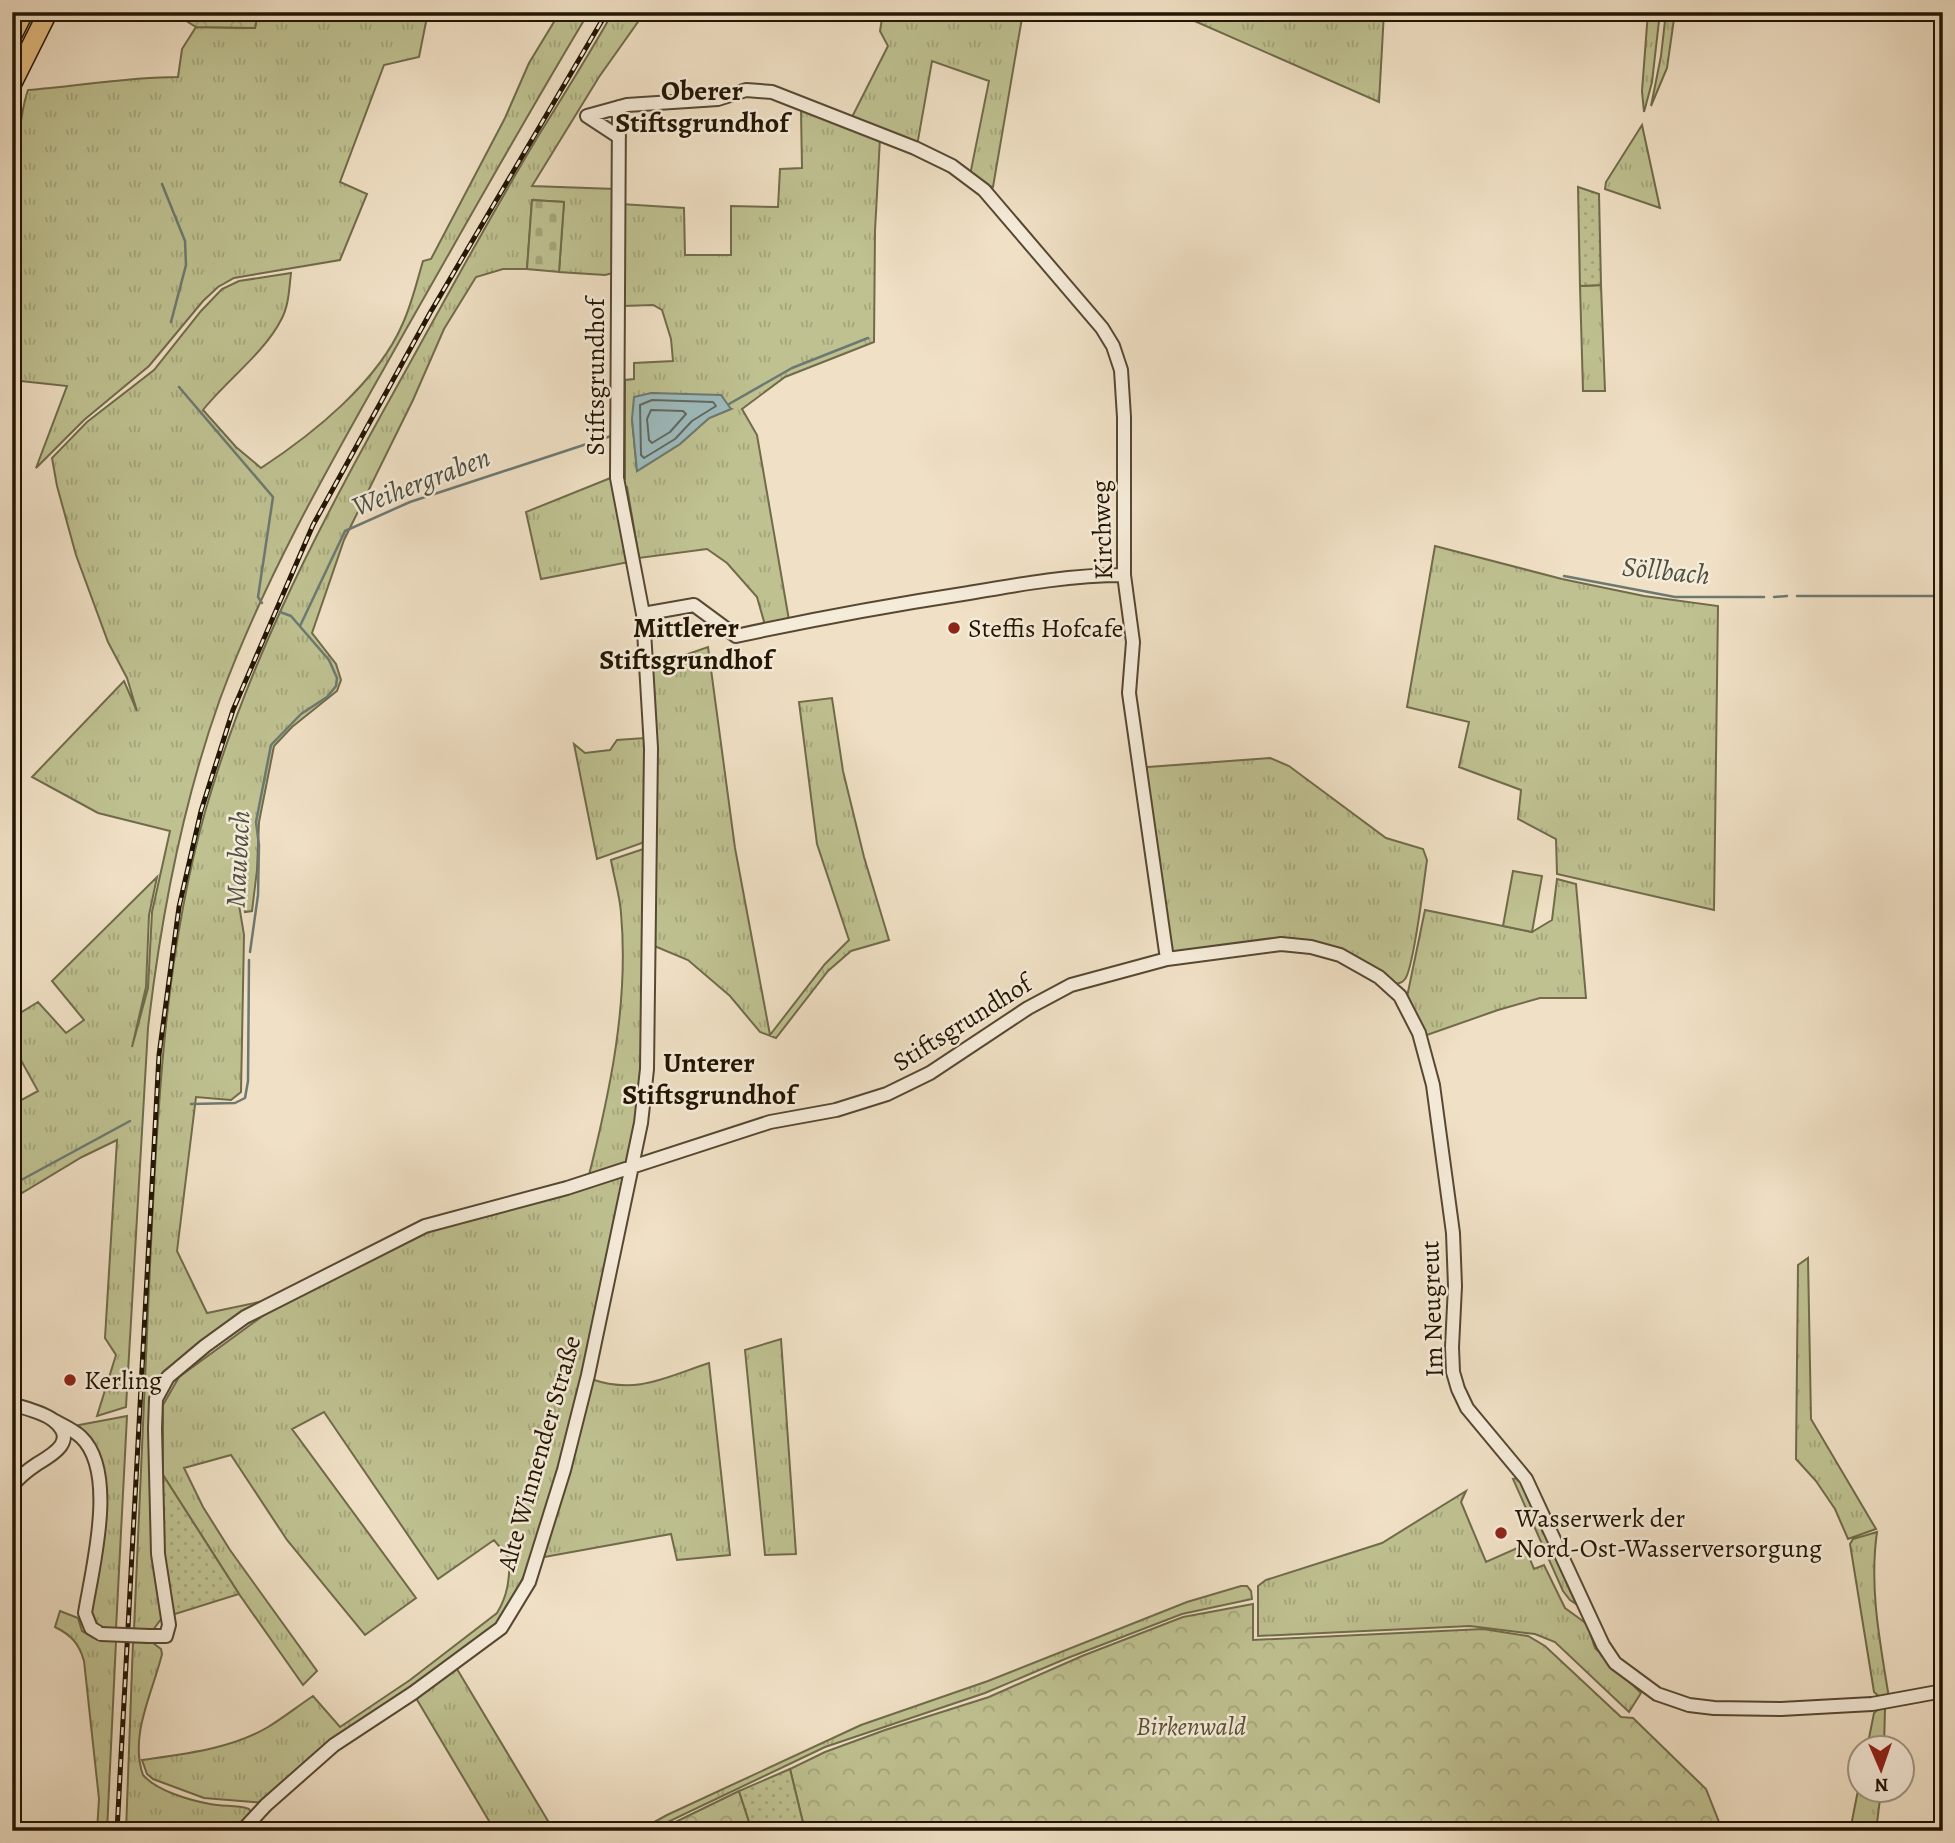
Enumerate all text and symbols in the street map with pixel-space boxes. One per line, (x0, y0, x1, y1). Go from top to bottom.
district label: Oberer Stiftsgrundhof (615, 72, 792, 142)
street label: Stiftsgrundhof (578, 295, 613, 456)
water label: Weihergraben (346, 438, 496, 526)
street label: Kirchweg (1083, 479, 1121, 581)
water label: Söllbach (1620, 548, 1712, 594)
district label: Mittlerer Stiftsgrundhof (599, 609, 776, 679)
place label: Steffis Hofcafe (968, 611, 1123, 646)
marker: Steffis Hofcafe (946, 620, 962, 636)
water label: Maubach (216, 809, 260, 909)
street label: Stiftsgrundhof (886, 965, 1041, 1080)
district label: Unterer Stiftsgrundhof (622, 1044, 799, 1114)
street label: Im Neugreut (1412, 1240, 1452, 1378)
street label: Alte Winnender Straße (488, 1331, 589, 1576)
place label: Kerling (84, 1363, 162, 1398)
marker: Kerling (62, 1372, 78, 1388)
place label: Wasserwerk der Nord-Ost-Wasserversorgung (1514, 1501, 1822, 1566)
marker: Wasserwerk der Nord-Ost-Wasserversorgung (1493, 1525, 1509, 1541)
park label: Birkenwald (1136, 1709, 1246, 1744)
north arrow (1846, 1734, 1916, 1804)
text: N (1874, 1772, 1889, 1798)

